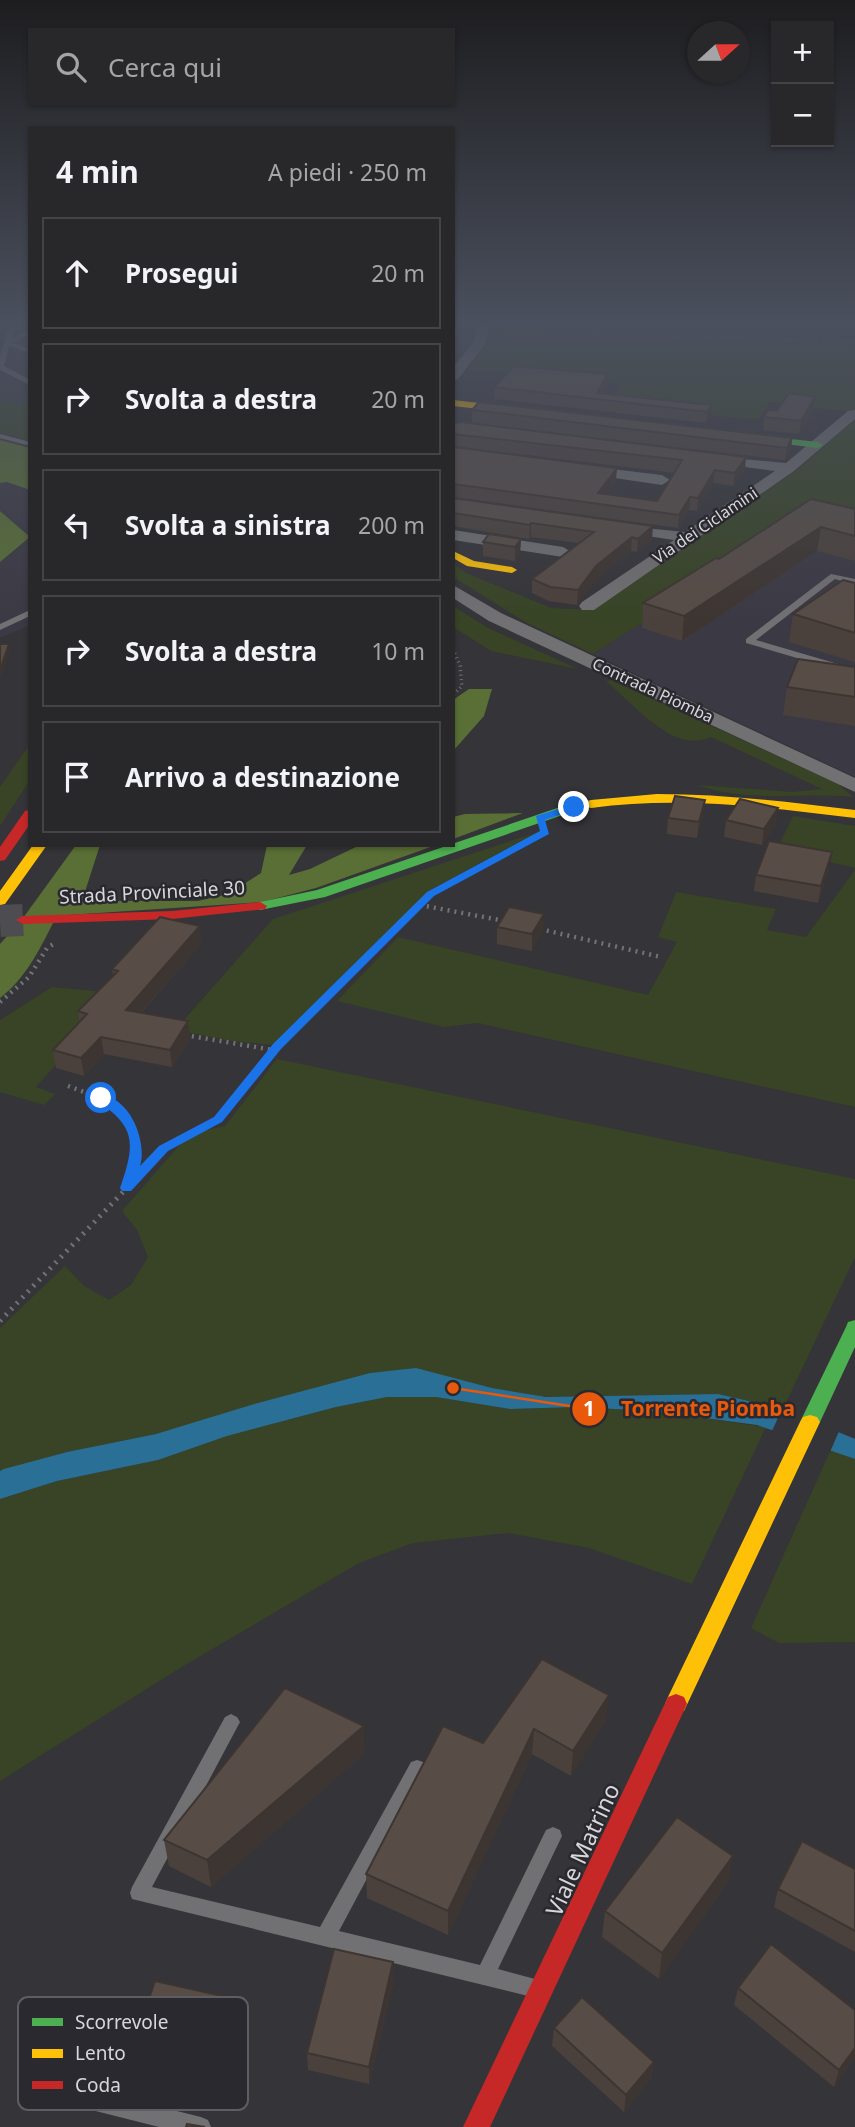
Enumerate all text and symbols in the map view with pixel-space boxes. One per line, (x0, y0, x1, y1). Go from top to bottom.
north arrow (687, 21, 750, 84)
map controls (771, 21, 834, 147)
button: + (771, 21, 834, 84)
search box (28, 28, 455, 105)
icon: search (52, 48, 90, 86)
text: Cerca qui (108, 49, 222, 85)
button: − (771, 84, 834, 147)
text: 4 min (56, 151, 139, 192)
text: A piedi · 250 m (268, 156, 427, 188)
icon: ahead (58, 254, 96, 292)
text: Prosegui (125, 255, 238, 291)
text: 20 m (371, 257, 425, 289)
icon: right (58, 380, 96, 418)
text: Svolta a destra (125, 381, 317, 417)
text: 20 m (371, 383, 425, 415)
street label: Via dei Ciclamini (648, 482, 762, 568)
icon: left (58, 506, 96, 544)
text: Svolta a sinistra (125, 507, 331, 543)
text: 200 m (358, 509, 425, 541)
icon: right (58, 632, 96, 670)
text: Svolta a destra (125, 633, 317, 669)
text: 10 m (371, 635, 425, 667)
street label: Contrada Piomba (589, 652, 717, 728)
icon: arrive (58, 758, 96, 796)
text: Arrivo a destinazione (125, 759, 400, 795)
route end (558, 791, 589, 822)
street label: Strada Provinciale 30 (58, 874, 246, 910)
route start (85, 1082, 116, 1113)
callout: Torrente Piomba (572, 1388, 809, 1430)
text: 1 (583, 1394, 595, 1422)
text: Torrente Piomba (621, 1394, 795, 1422)
street label: Viale Matrino (537, 1778, 627, 1921)
legend (18, 1997, 248, 2110)
text: Scorrevole (75, 2009, 168, 2035)
text: Lento (75, 2040, 126, 2066)
text: Coda (75, 2072, 121, 2098)

